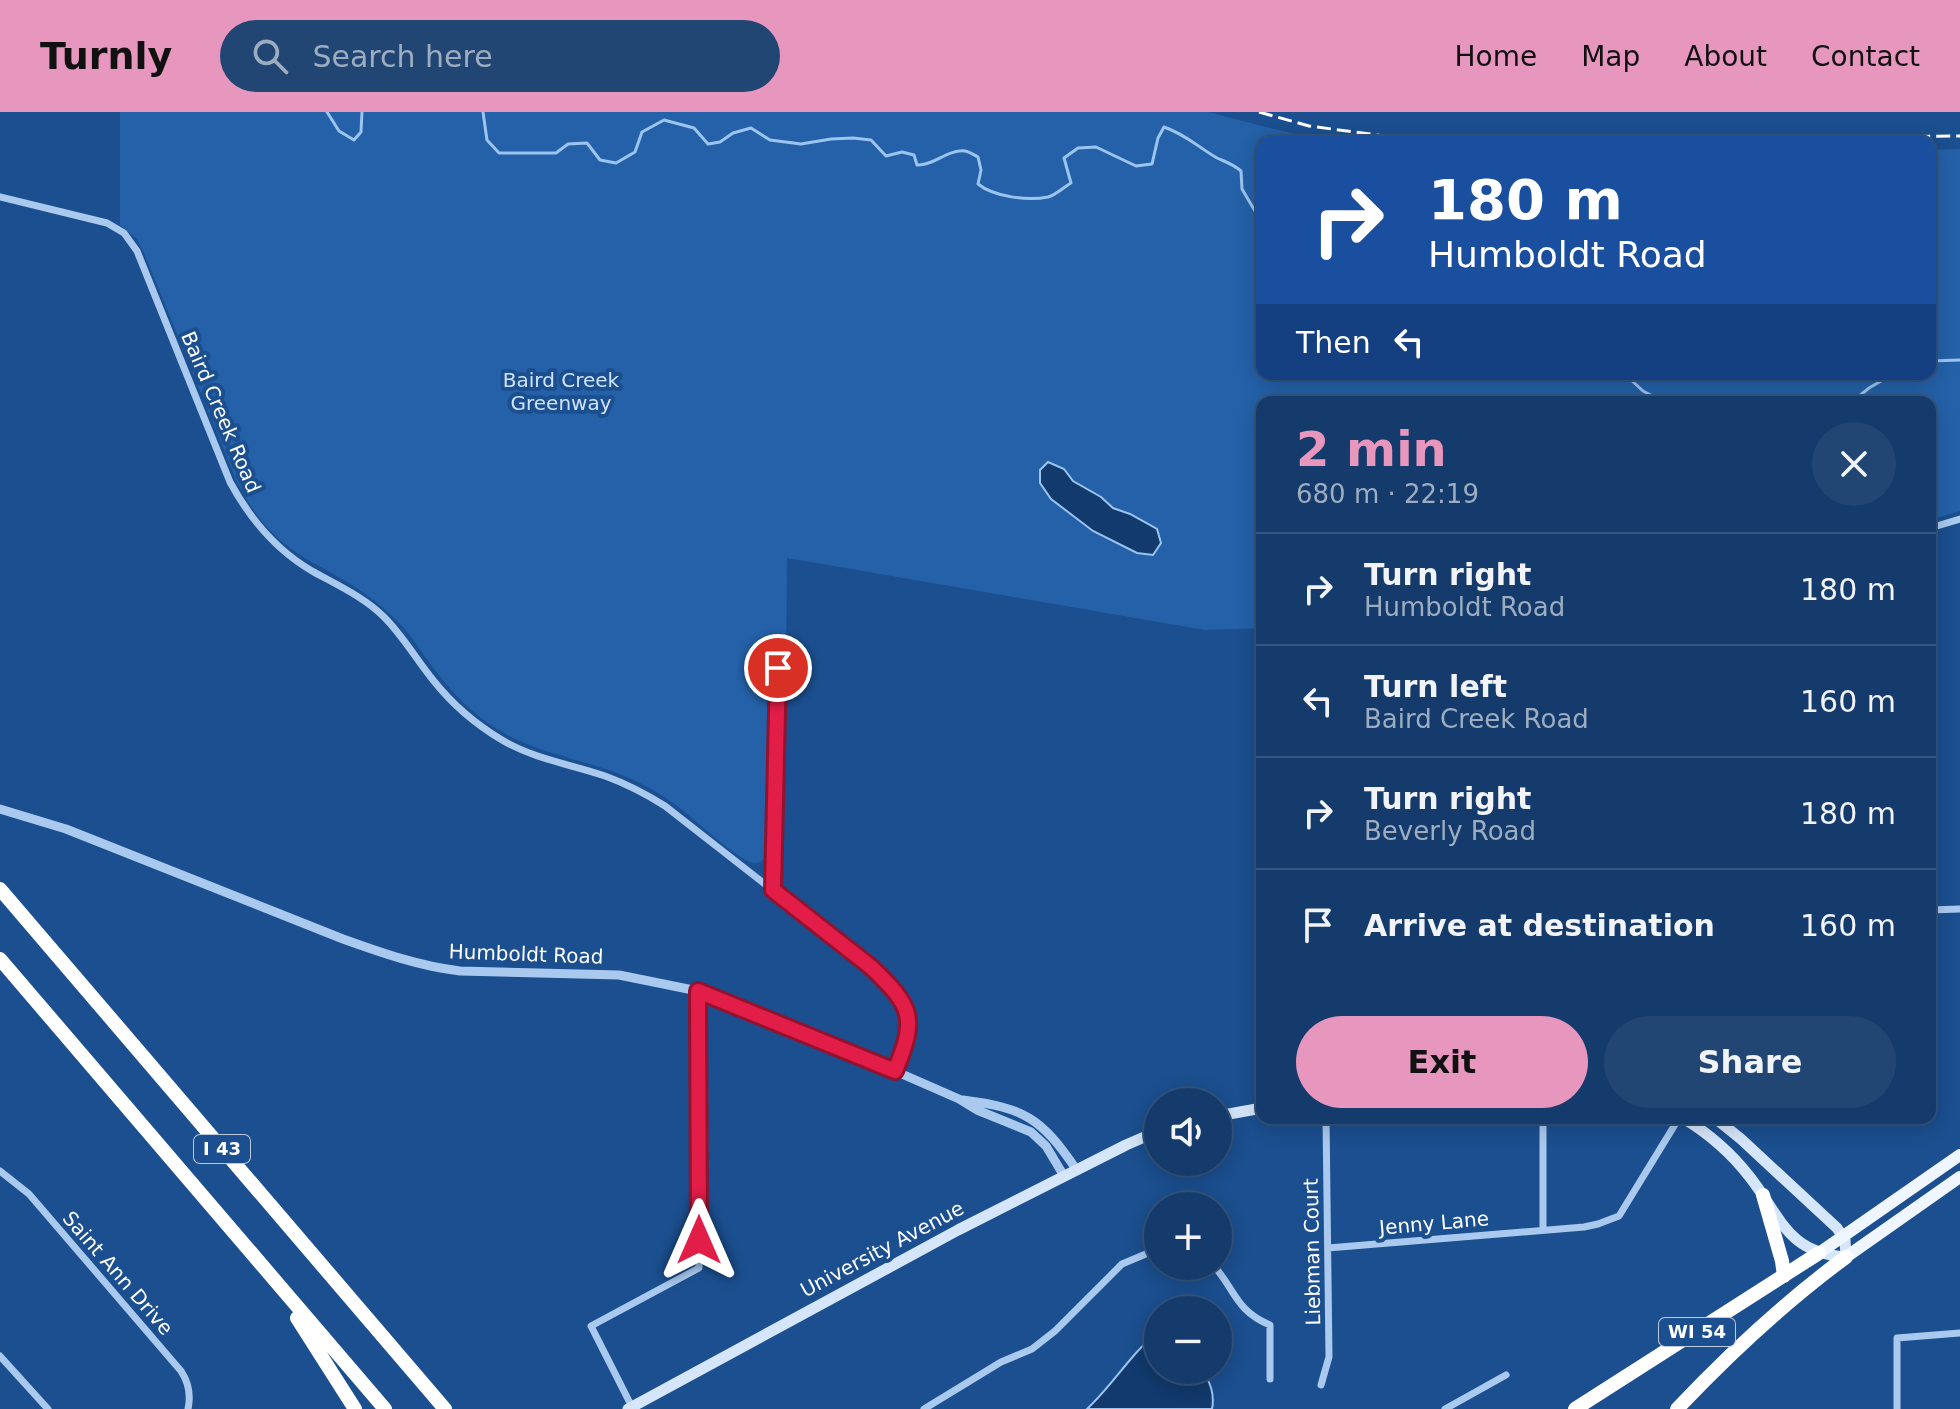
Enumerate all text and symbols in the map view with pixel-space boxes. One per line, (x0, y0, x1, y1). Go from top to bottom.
search box (220, 20, 780, 92)
text: Turnly (40, 34, 172, 78)
icon: search (248, 34, 292, 78)
text: Search here (312, 39, 493, 74)
text: Home (1454, 40, 1537, 73)
text: Map (1581, 40, 1640, 73)
text: About (1684, 40, 1767, 73)
text: Contact (1811, 40, 1920, 73)
text: 180 m (1428, 167, 1623, 232)
icon: right (1296, 168, 1400, 272)
text: Humboldt Road (1428, 234, 1707, 275)
icon: left (1387, 320, 1431, 364)
text: Then (1296, 325, 1371, 360)
street label: Baird Creek Road (176, 328, 266, 496)
park label: Baird Creek Greenway (503, 368, 620, 415)
text: 2 min (1296, 421, 1447, 477)
button: close (1812, 422, 1896, 506)
text: 680 m · 22:19 (1296, 479, 1479, 509)
text: Turn right (1364, 557, 1531, 592)
icon: right (1296, 567, 1340, 611)
text: 180 m (1800, 572, 1896, 607)
text: Humboldt Road (1364, 592, 1565, 622)
pin (744, 634, 812, 702)
icon: arrive (756, 646, 800, 690)
text: Turn left (1364, 669, 1507, 704)
icon: left (1296, 679, 1340, 723)
text: 160 m (1800, 684, 1896, 719)
text: Baird Creek Road (1364, 704, 1589, 734)
text: Turn right (1364, 781, 1531, 816)
icon: right (1296, 791, 1340, 835)
text: 180 m (1800, 796, 1896, 831)
text: Beverly Road (1364, 816, 1536, 846)
icon: arrive (1296, 903, 1340, 947)
text: Arrive at destination (1364, 908, 1715, 943)
text: 160 m (1800, 908, 1896, 943)
street label: Humboldt Road (448, 939, 604, 969)
button: Exit (1296, 1016, 1588, 1108)
button: Share (1604, 1016, 1896, 1108)
map controls (1144, 1088, 1232, 1384)
button: sound (1144, 1088, 1232, 1176)
road number: I 43 (194, 1135, 250, 1163)
street label: Liebman Court (1299, 1178, 1325, 1326)
button: + (1144, 1192, 1232, 1280)
street label: University Avenue (796, 1196, 968, 1302)
position arrow (657, 1198, 741, 1282)
street label: Saint Ann Drive (58, 1206, 178, 1340)
street label: Jenny Lane (1376, 1206, 1490, 1240)
button: − (1144, 1296, 1232, 1384)
road number: WI 54 (1659, 1318, 1735, 1346)

